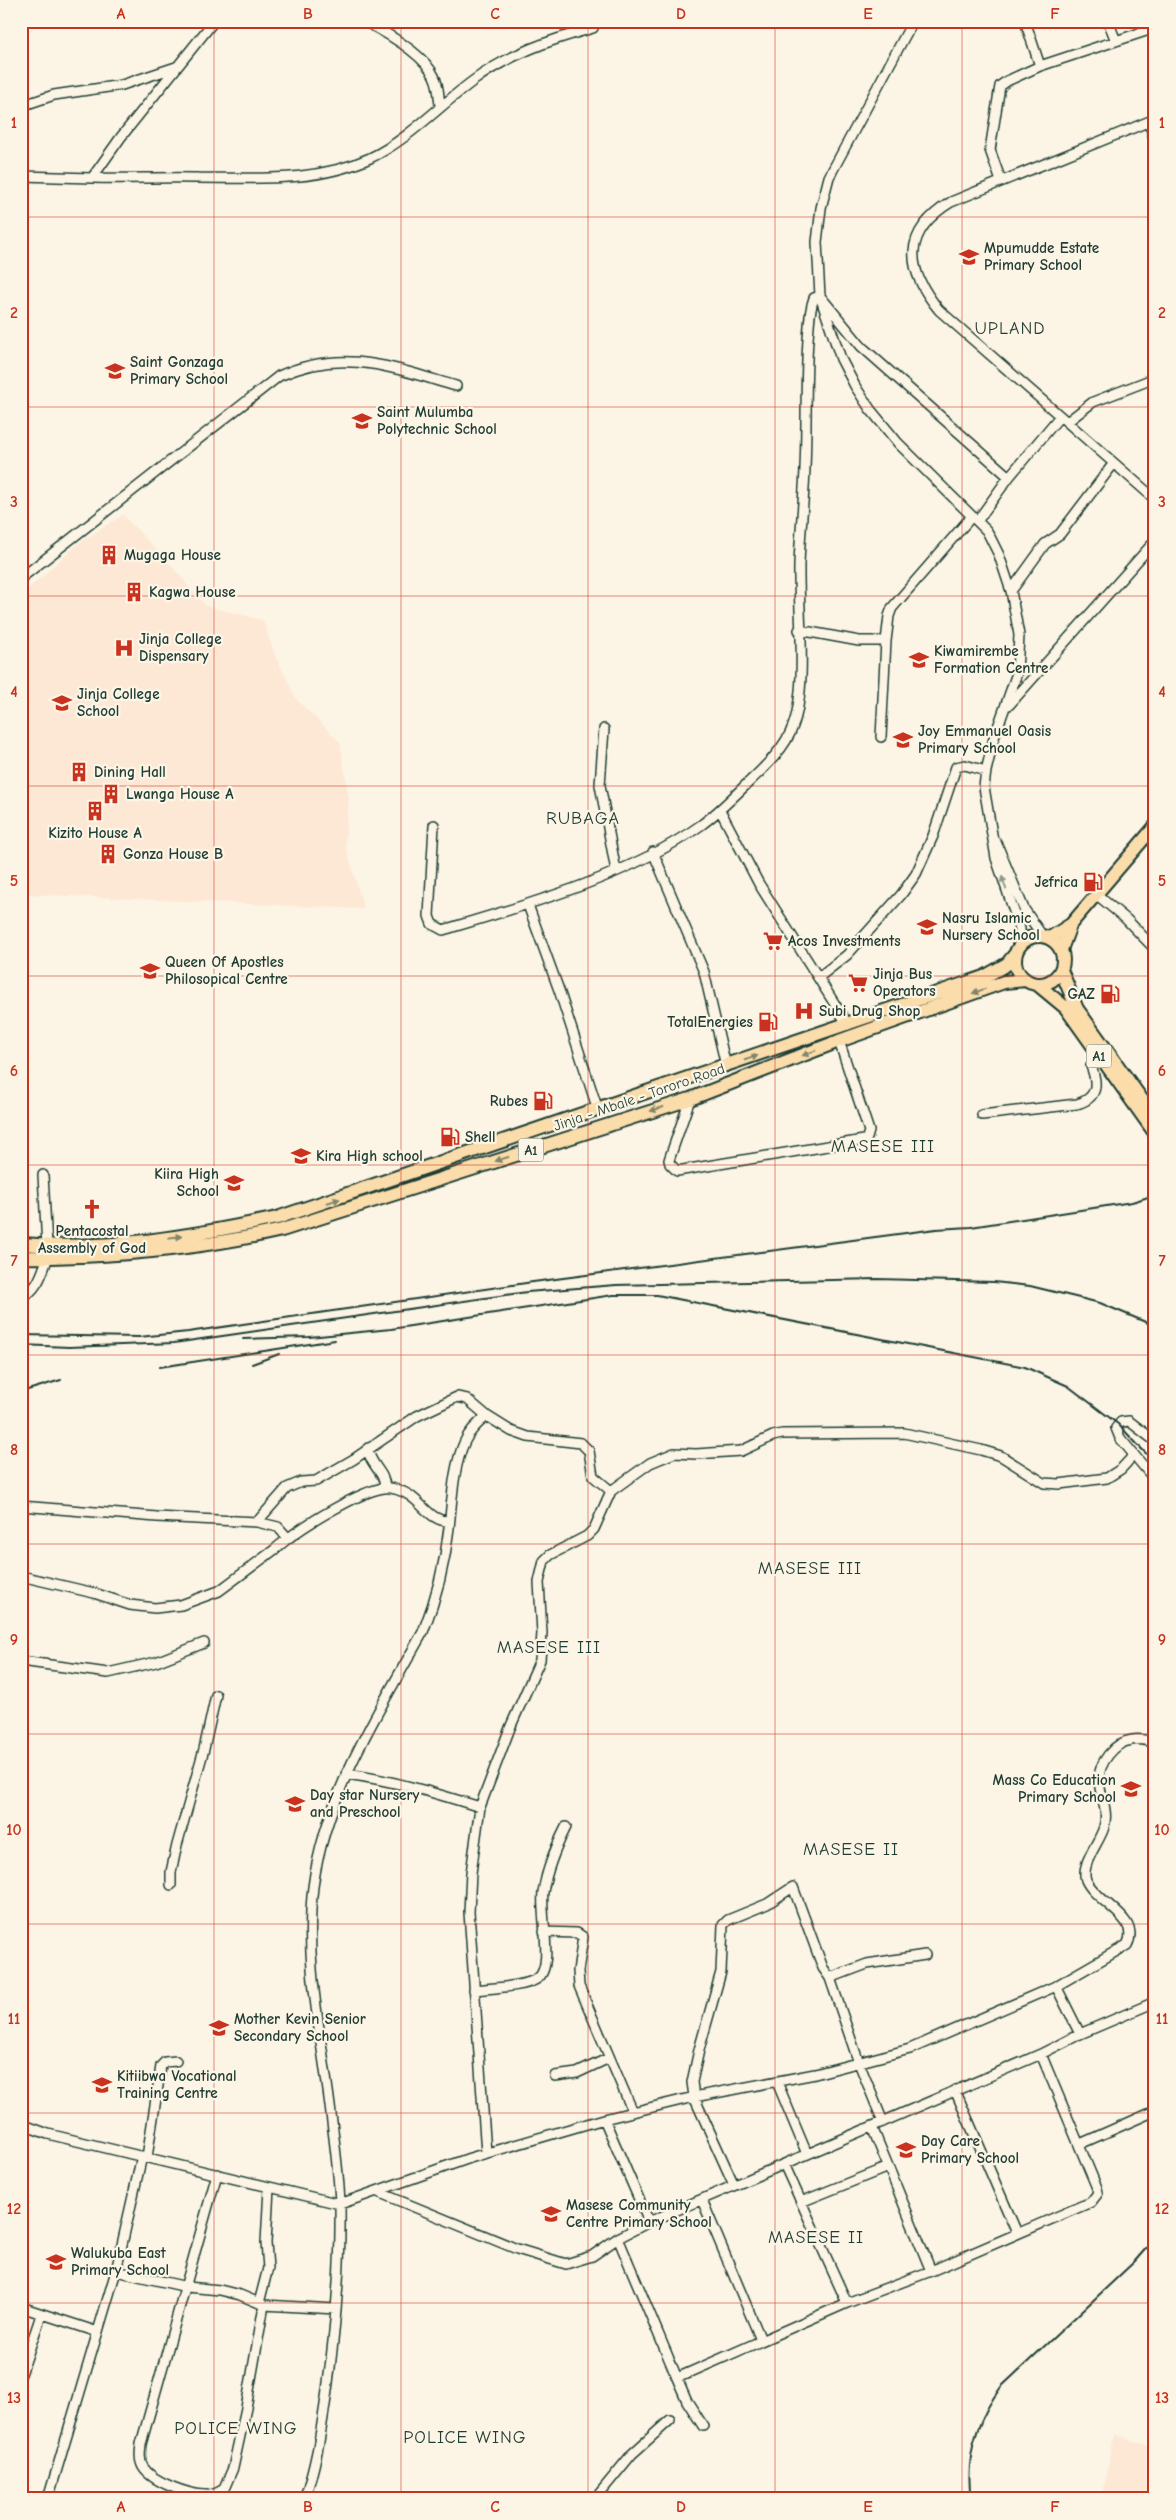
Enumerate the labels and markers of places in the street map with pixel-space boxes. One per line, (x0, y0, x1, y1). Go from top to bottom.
place label: Mpumudde Estate Primary School (984, 239, 1099, 274)
school or university icon: Mpumudde Estate Primary School (958, 246, 980, 268)
place label: Saint Gonzaga Primary School (130, 353, 228, 388)
school or university icon: Saint Gonzaga Primary School (104, 360, 126, 382)
place label: Saint Mulumba Polytechnic School (377, 403, 497, 438)
school or university icon: Saint Mulumba Polytechnic School (351, 410, 373, 432)
building icon: Mugaga House (98, 544, 120, 566)
place label: Mugaga House (124, 546, 221, 564)
building icon: Kagwa House (123, 581, 145, 603)
place label: Kagwa House (149, 583, 236, 601)
place label: Jinja College Dispensary (139, 630, 222, 665)
hospital icon: Jinja College Dispensary (113, 637, 135, 659)
place label: Kiwamirembe Formation Centre (934, 642, 1048, 677)
school or university icon: Kiwamirembe Formation Centre (908, 649, 930, 671)
place label: Jinja College School (77, 685, 160, 720)
school or university icon: Jinja College School (51, 692, 73, 714)
place label: Joy Emmanuel Oasis Primary School (918, 722, 1051, 757)
school or university icon: Joy Emmanuel Oasis Primary School (892, 729, 914, 751)
building icon: Dining Hall (68, 761, 90, 783)
place label: Dining Hall (94, 763, 166, 781)
building icon: Lwanga House A (100, 783, 122, 805)
place label: Lwanga House A (126, 785, 234, 803)
building icon: Kizito House A (84, 800, 106, 822)
place label: Kizito House A (48, 824, 142, 842)
building icon: Gonza House B (97, 843, 119, 865)
place label: Gonza House B (123, 845, 223, 863)
fuel station icon: Jefrica (1082, 871, 1104, 893)
place label: Jefrica (1034, 873, 1078, 891)
place label: Nasru Islamic Nursery School (942, 909, 1040, 944)
school or university icon: Nasru Islamic Nursery School (916, 916, 938, 938)
supermarket icon: Acos Investments (762, 930, 784, 952)
place label: Acos Investments (788, 932, 901, 950)
place label: Queen Of Apostles Philosopical Centre (165, 953, 288, 988)
school or university icon: Queen Of Apostles Philosopical Centre (139, 960, 161, 982)
place label: Jinja Bus Operators (873, 965, 936, 1000)
supermarket icon: Jinja Bus Operators (847, 972, 869, 994)
fuel station icon: GAZ (1099, 983, 1121, 1005)
place label: GAZ (1068, 985, 1095, 1003)
hospital icon: Subi Drug Shop (793, 1000, 815, 1022)
place label: Subi Drug Shop (819, 1002, 920, 1020)
fuel station icon: TotalEnergies (757, 1011, 779, 1033)
place label: TotalEnergies (667, 1013, 753, 1031)
fuel station icon: Rubes (532, 1090, 554, 1112)
place label: Rubes (490, 1092, 528, 1110)
fuel station icon: Shell (439, 1126, 461, 1148)
place label: Shell (465, 1128, 496, 1146)
school or university icon: Kira High school (290, 1145, 312, 1167)
place label: Kira High school (316, 1147, 423, 1165)
place label: Kiira High School (154, 1165, 219, 1200)
school or university icon: Kiira High School (223, 1172, 245, 1194)
church icon: Pentacostal Assembly of God (81, 1198, 103, 1220)
place label: Pentacostal Assembly of God (38, 1222, 146, 1257)
place label: Mass Co Education Primary School (992, 1771, 1116, 1806)
school or university icon: Mass Co Education Primary School (1120, 1778, 1142, 1800)
place label: Day star Nursery and Preschool (310, 1786, 419, 1821)
school or university icon: Day star Nursery and Preschool (284, 1793, 306, 1815)
place label: Mother Kevin Senior Secondary School (234, 2010, 366, 2045)
school or university icon: Mother Kevin Senior Secondary School (208, 2017, 230, 2039)
place label: Kitiibwa Vocational Training Centre (117, 2067, 237, 2102)
school or university icon: Kitiibwa Vocational Training Centre (91, 2074, 113, 2096)
place label: Day Care Primary School (921, 2132, 1019, 2167)
school or university icon: Day Care Primary School (895, 2139, 917, 2161)
place label: Masese Community Centre Primary School (566, 2196, 712, 2231)
school or university icon: Masese Community Centre Primary School (540, 2203, 562, 2225)
place label: Walukuba East Primary School (71, 2244, 169, 2279)
school or university icon: Walukuba East Primary School (45, 2251, 67, 2273)

